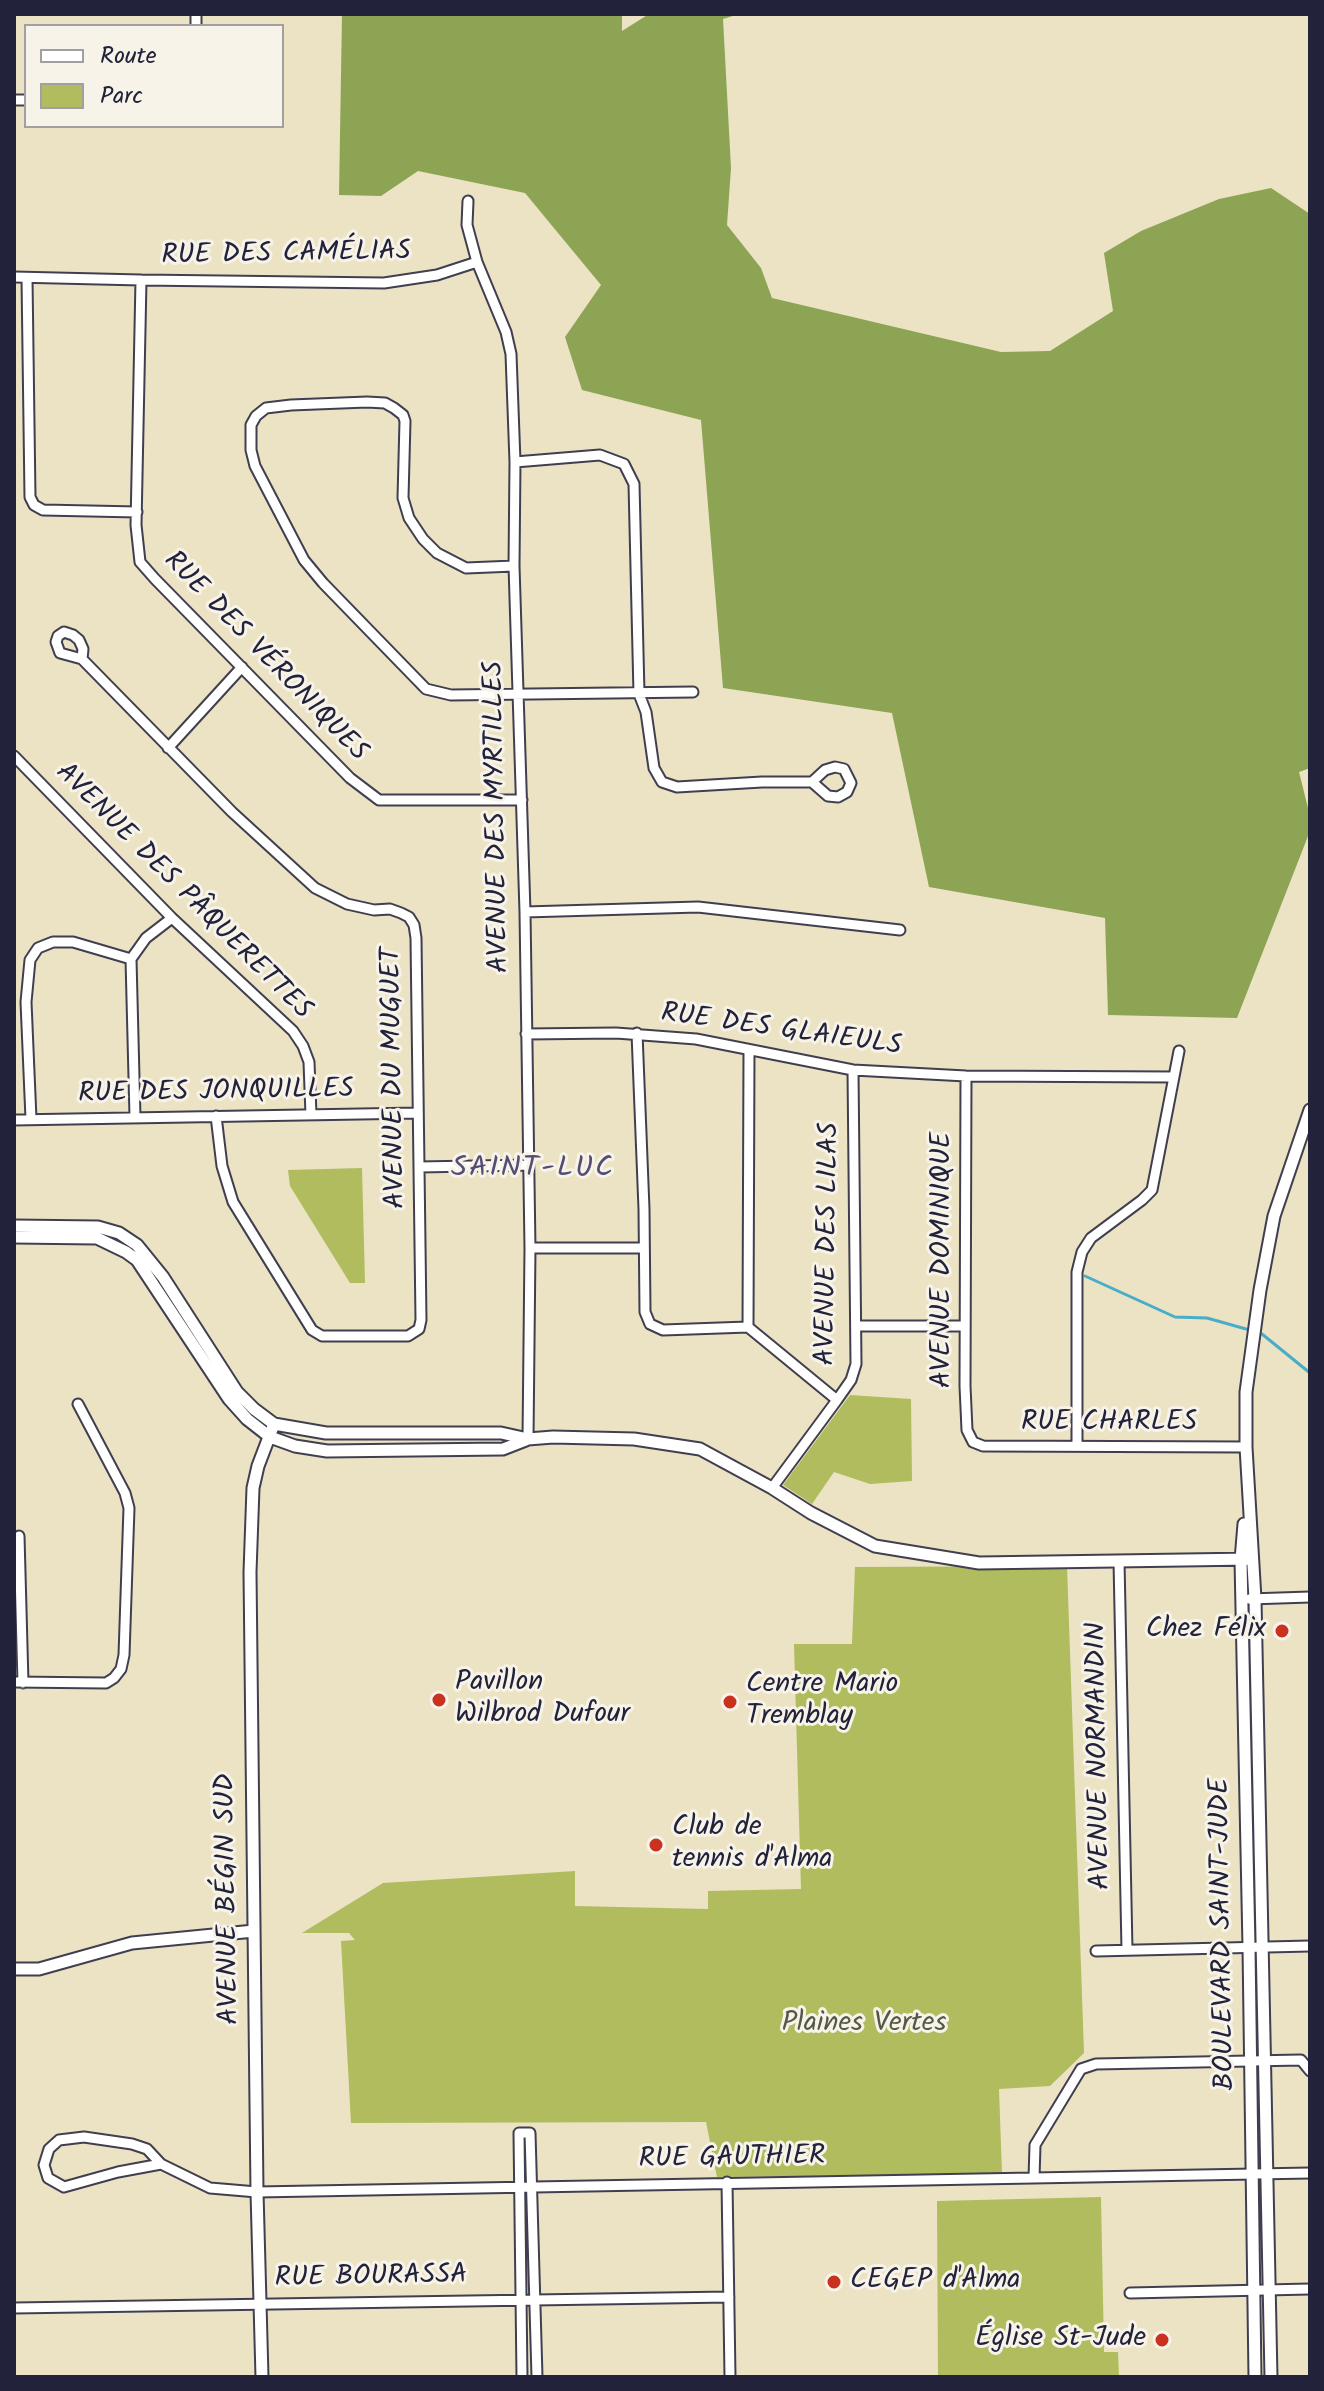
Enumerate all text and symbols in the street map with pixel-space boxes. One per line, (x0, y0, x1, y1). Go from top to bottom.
legend (24, 24, 284, 128)
text: Route (100, 37, 157, 76)
text: Parc (100, 77, 143, 116)
street label: RUE DES CAMÉLIAS (161, 237, 411, 275)
street label: RUE DES VÉRONIQUES (155, 546, 373, 770)
street label: AVENUE DES MYRTILLES (479, 661, 519, 973)
street label: AVENUE DES PÂQUERETTES (47, 758, 317, 1028)
street label: AVENUE DU MUGUET (377, 947, 415, 1209)
street label: RUE DES GLAIEULS (659, 998, 903, 1066)
street label: RUE DES JONQUILLES (78, 1075, 354, 1113)
street label: AVENUE DES LILAS (811, 1122, 849, 1366)
street label: AVENUE DOMINIQUE (927, 1132, 961, 1388)
district label: SAINT-LUC (451, 1153, 615, 1189)
street label: RUE CHARLES (1021, 1407, 1197, 1441)
place label: Chez Félix (1146, 1614, 1266, 1648)
street label: AVENUE NORMANDIN (1082, 1622, 1120, 1890)
marker: Chez Félix (1273, 1622, 1291, 1640)
place label: Pavillon Wilbrod Dufour (455, 1667, 630, 1733)
place label: Centre Mario Tremblay (746, 1669, 898, 1735)
marker: Pavillon Wilbrod Dufour (430, 1691, 448, 1709)
marker: Centre Mario Tremblay (721, 1693, 739, 1711)
street label: AVENUE BÉGIN SUD (211, 1773, 249, 2025)
street label: BOULEVARD SAINT-JUDE (1205, 1777, 1245, 2091)
place label: Club de tennis d'Alma (672, 1812, 832, 1878)
marker: Club de tennis d'Alma (647, 1836, 665, 1854)
park label: Plaines Vertes (782, 2008, 946, 2042)
street label: RUE GAUTHIER (638, 2142, 826, 2178)
street label: RUE BOURASSA (274, 2261, 468, 2297)
place label: CEGEP d'Alma (850, 2265, 1020, 2299)
marker: CEGEP d'Alma (825, 2273, 843, 2291)
place label: Église St-Jude (975, 2323, 1146, 2357)
marker: Église St-Jude (1153, 2331, 1171, 2349)

